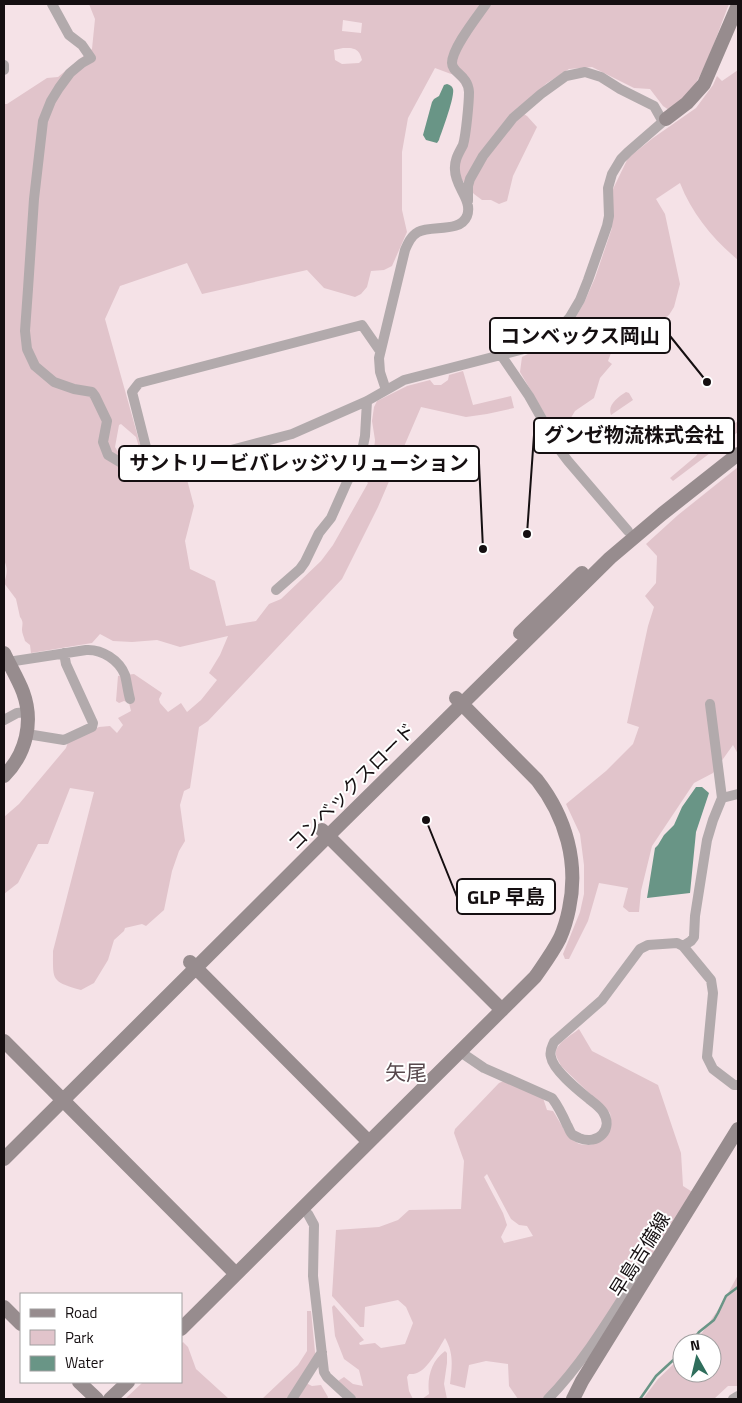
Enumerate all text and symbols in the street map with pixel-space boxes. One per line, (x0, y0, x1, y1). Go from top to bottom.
callout: コンベックス岡山 (490, 318, 670, 353)
text: コンベックス岡山 (500, 320, 660, 351)
callout: グンゼ物流株式会社 (534, 418, 734, 453)
text: グンゼ物流株式会社 (544, 419, 724, 450)
callout: サントリービバレッジソリューション (119, 446, 479, 481)
text: サントリービバレッジソリューション (129, 447, 469, 478)
street label: コンベックスロード (280, 715, 422, 857)
callout: GLP 早島 (457, 879, 555, 914)
text: GLP 早島 (467, 881, 545, 912)
district label: 矢尾 (385, 1056, 427, 1088)
street label: 早島吉備線 (602, 1206, 676, 1302)
legend (20, 1293, 182, 1383)
text: Road (65, 1301, 97, 1324)
text: Park (65, 1326, 94, 1349)
north arrow (672, 1333, 722, 1383)
text: N (689, 1334, 701, 1356)
text: Water (65, 1351, 104, 1374)

